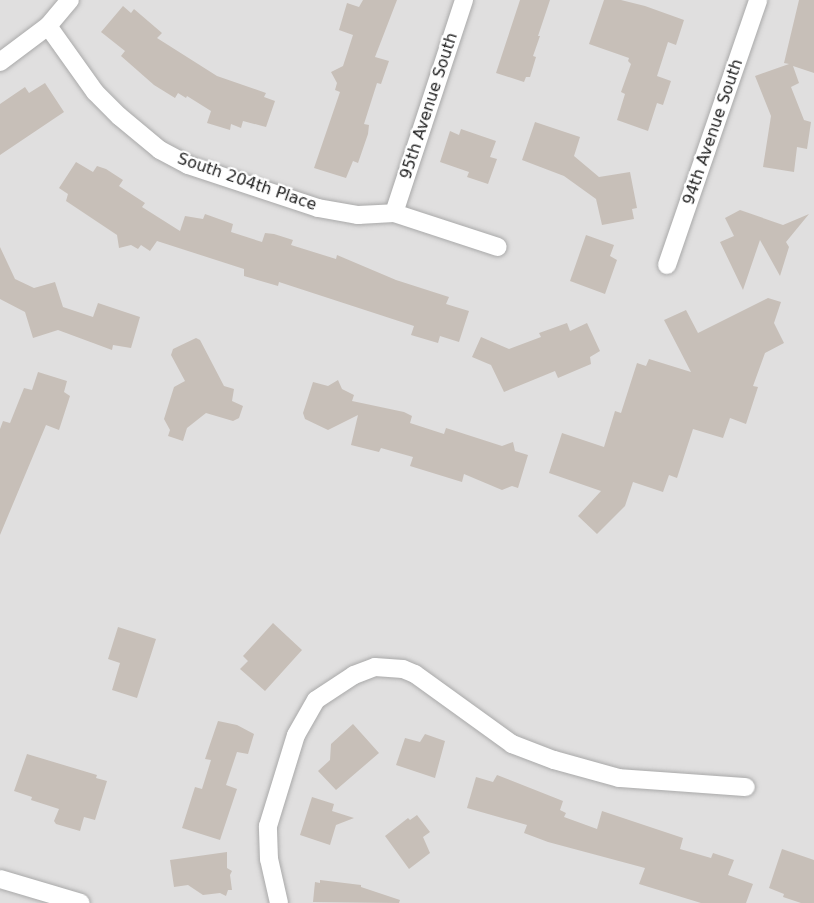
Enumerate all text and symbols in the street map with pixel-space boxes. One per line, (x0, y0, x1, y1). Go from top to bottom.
street label: 95th Avenue South (396, 30, 462, 182)
street label: 94th Avenue South (679, 57, 747, 207)
street label: South 204th Place (175, 149, 319, 215)

